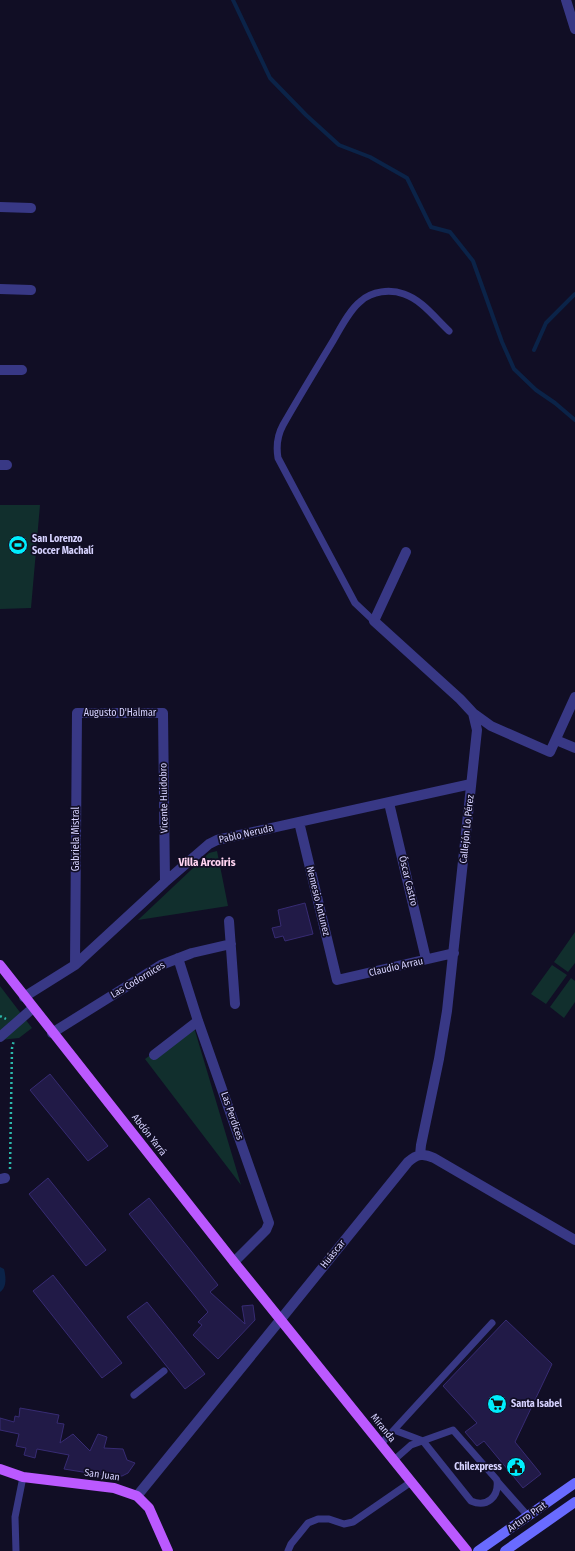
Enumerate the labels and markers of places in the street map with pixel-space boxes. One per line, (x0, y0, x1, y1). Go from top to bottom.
place label: San Lorenzo Soccer Machalí (32, 533, 94, 557)
sports icon: San Lorenzo Soccer Machalí (7, 534, 29, 556)
supermarket icon: Santa Isabel (486, 1393, 508, 1415)
place label: Santa Isabel (511, 1398, 562, 1410)
public building icon: Chilexpress (505, 1456, 527, 1478)
place label: Chilexpress (454, 1461, 503, 1473)

